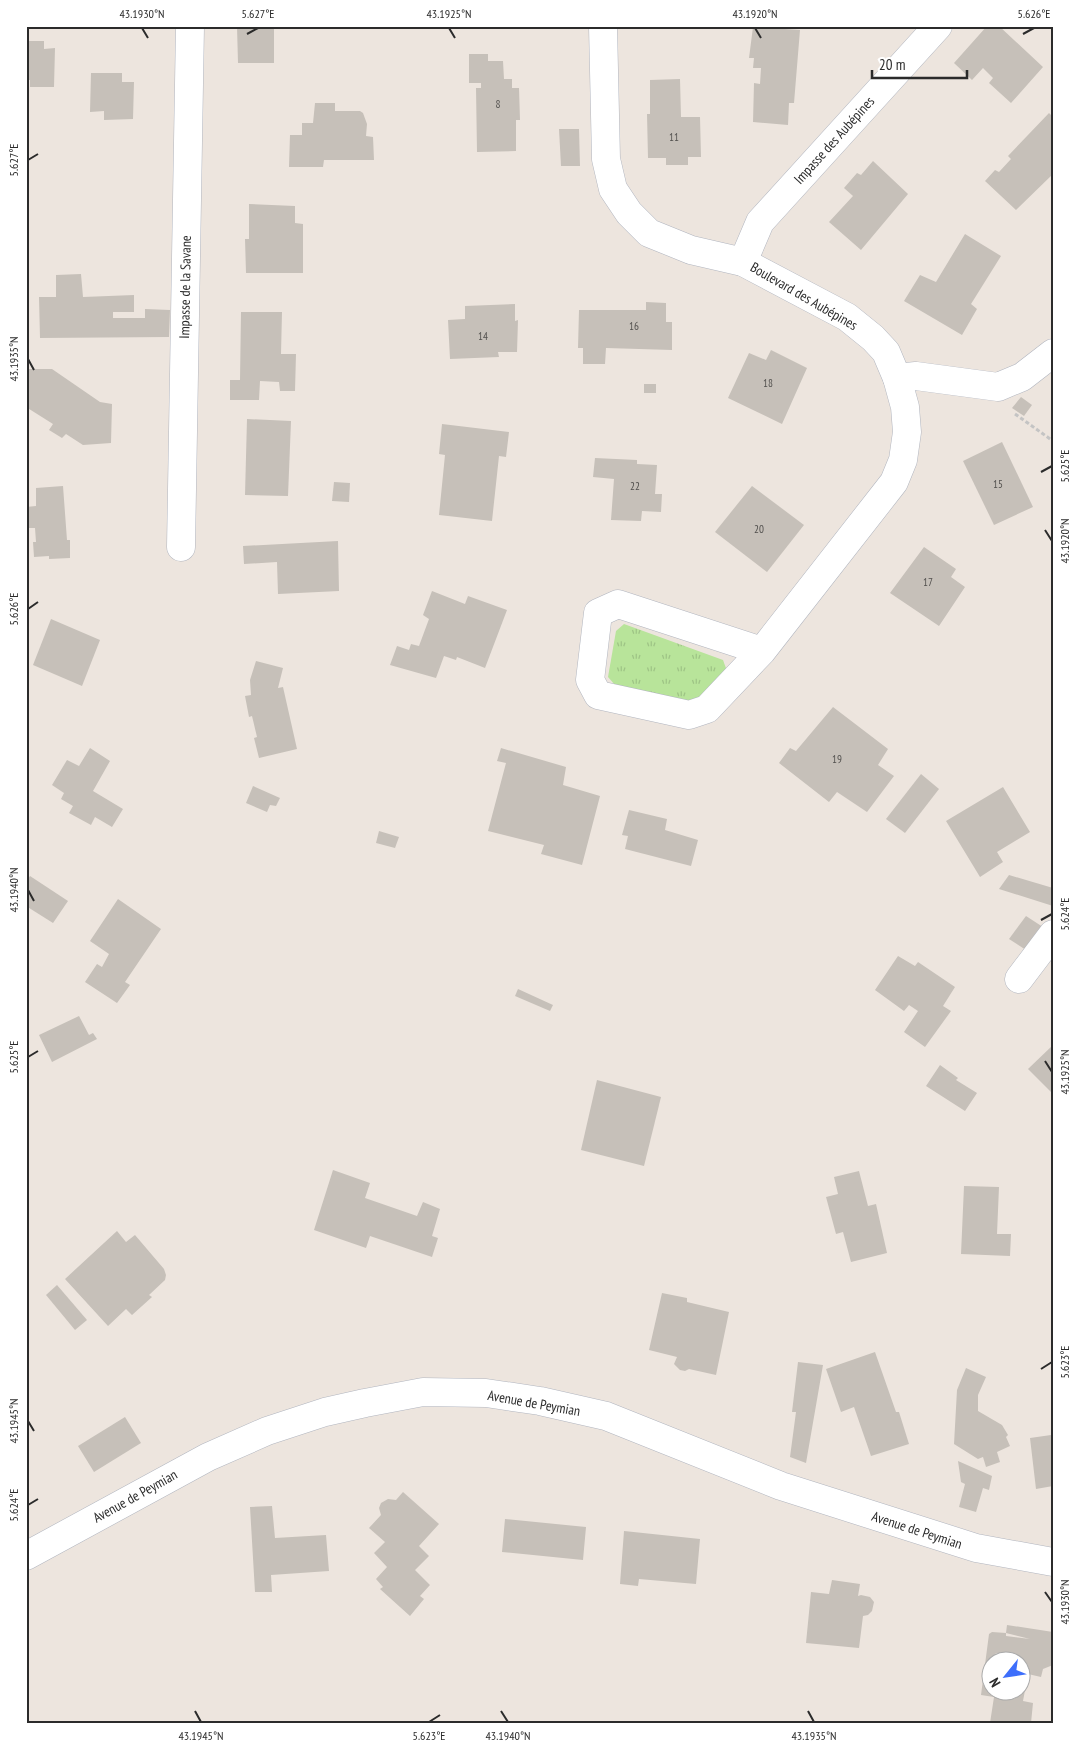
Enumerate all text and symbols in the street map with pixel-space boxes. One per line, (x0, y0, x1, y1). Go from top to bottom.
text: 43.1930°N (119, 6, 165, 21)
text: 5.627°E (242, 6, 275, 21)
text: 43.1925°N (426, 6, 472, 21)
text: 43.1920°N (732, 6, 778, 21)
text: 5.626°E (1018, 6, 1051, 21)
scale bar (872, 48, 966, 80)
text: 20 m (879, 55, 905, 74)
street label: Impasse des Aubépines (790, 92, 878, 188)
house number: 8 (496, 97, 501, 111)
house number: 11 (669, 130, 679, 144)
text: 5.627°E (6, 144, 21, 177)
street label: Impasse de la Savane (175, 235, 195, 339)
street label: Boulevard des Aubépines (747, 258, 861, 334)
house number: 16 (629, 319, 639, 333)
house number: 14 (478, 329, 488, 343)
text: 43.1935°N (6, 336, 21, 382)
house number: 18 (763, 376, 773, 390)
text: 5.625°E (1057, 450, 1072, 483)
house number: 15 (993, 477, 1003, 491)
house number: 22 (630, 479, 640, 493)
text: 43.1920°N (1057, 518, 1072, 564)
house number: 20 (754, 522, 764, 536)
house number: 17 (923, 575, 933, 589)
text: 5.626°E (6, 593, 21, 626)
house number: 19 (832, 752, 842, 766)
text: 43.1940°N (6, 867, 21, 913)
text: 5.624°E (1057, 898, 1072, 931)
text: 5.625°E (6, 1041, 21, 1074)
text: 43.1925°N (1057, 1049, 1072, 1095)
text: 5.623°E (1057, 1346, 1072, 1379)
street label: Avenue de Peymian (486, 1386, 582, 1420)
text: 43.1945°N (6, 1398, 21, 1444)
street label: Avenue de Peymian (90, 1465, 180, 1527)
text: 5.624°E (6, 1489, 21, 1522)
street label: Avenue de Peymian (870, 1507, 964, 1553)
text: 43.1930°N (1057, 1579, 1072, 1625)
north arrow (982, 1652, 1032, 1702)
text: N (985, 1675, 1004, 1690)
text: 43.1945°N (178, 1728, 224, 1743)
text: 5.623°E (413, 1728, 446, 1743)
text: 43.1940°N (485, 1728, 531, 1743)
text: 43.1935°N (791, 1728, 837, 1743)

